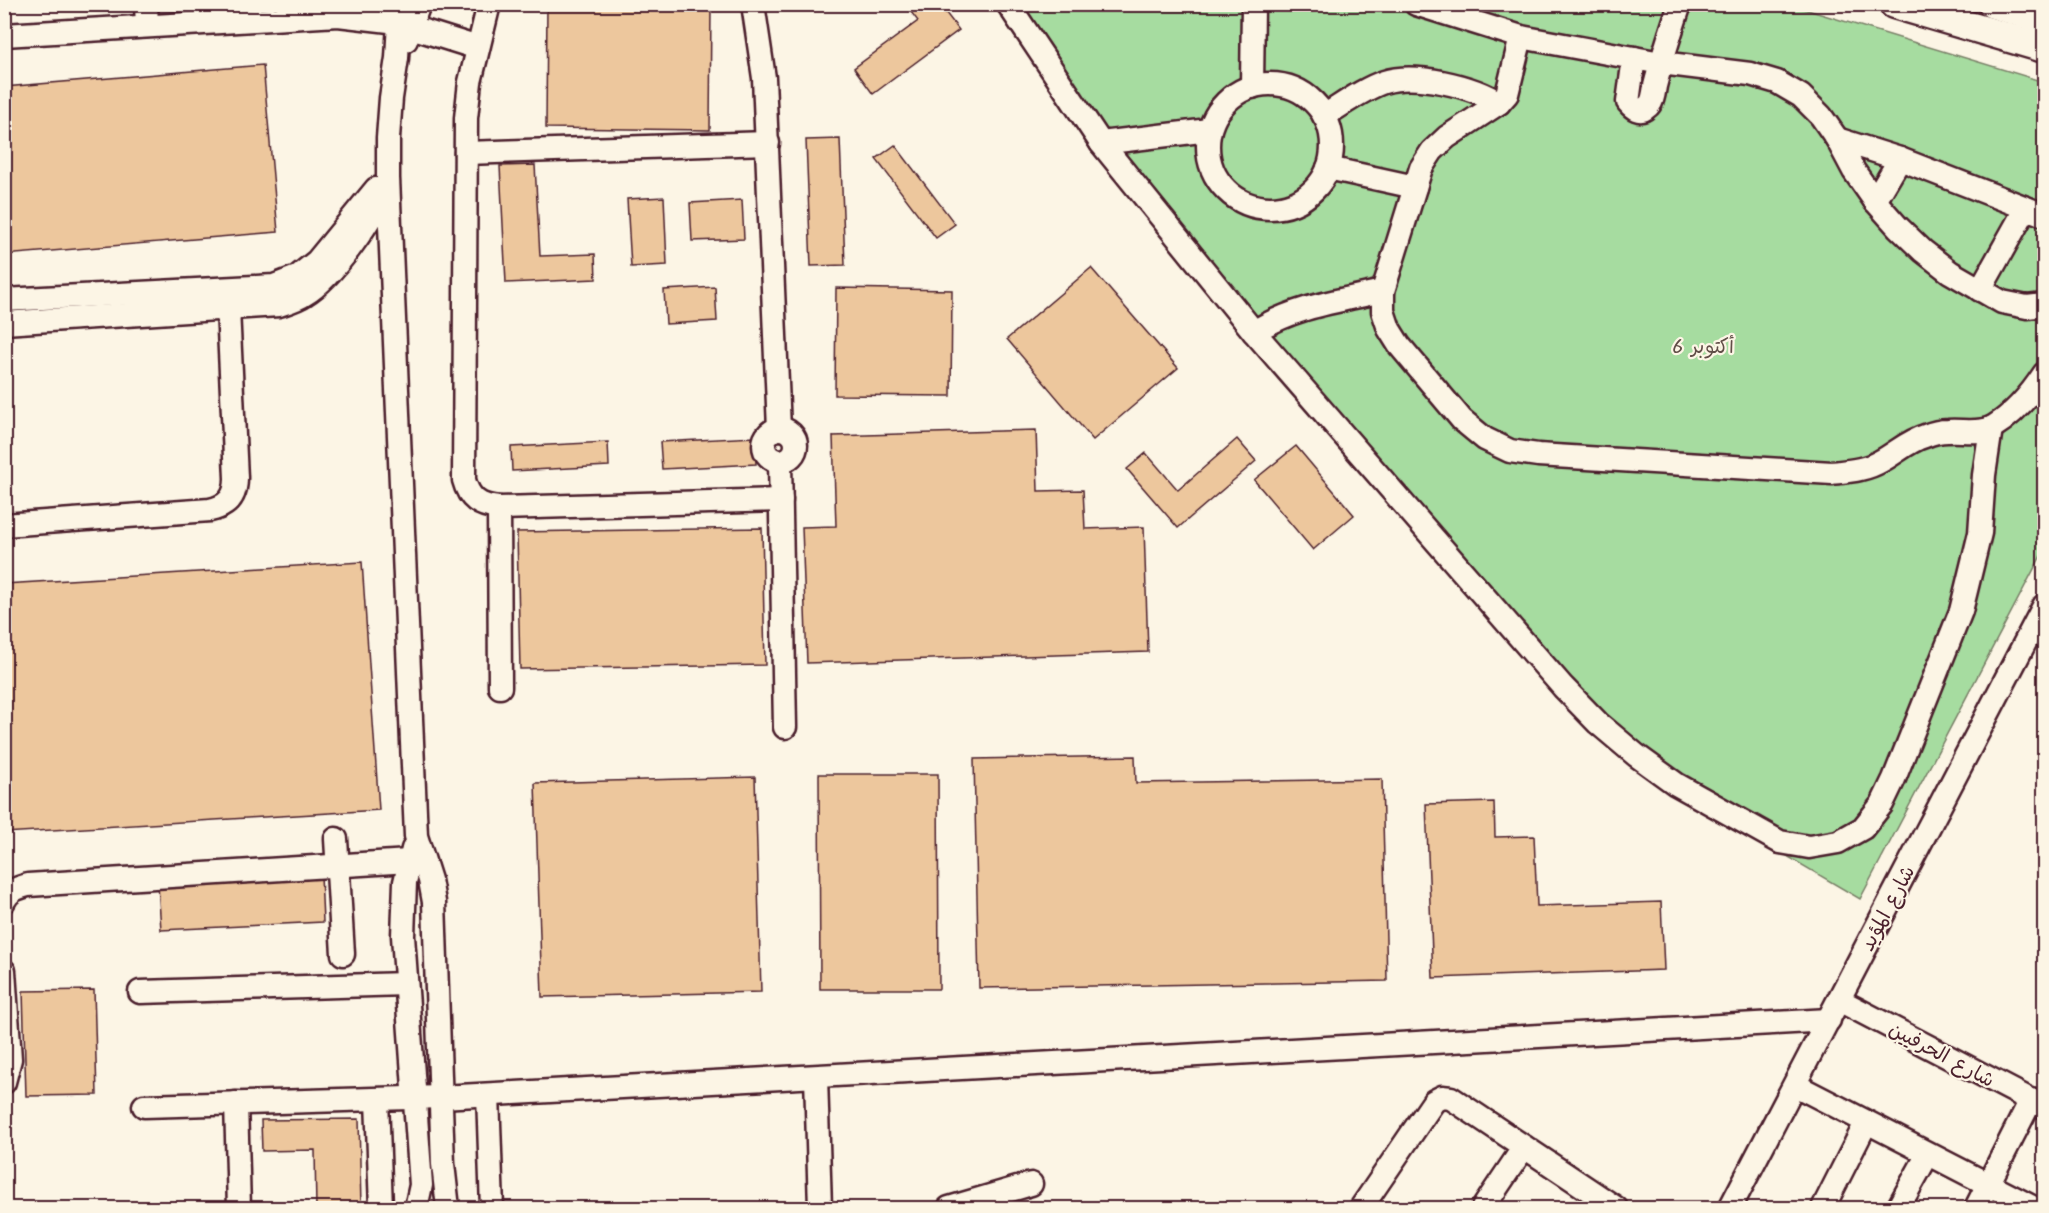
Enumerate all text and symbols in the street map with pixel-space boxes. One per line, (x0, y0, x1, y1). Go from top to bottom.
park label: 6 أكتوبر (1672, 332, 1734, 364)
street label: شارع المؤيد (1853, 860, 1925, 958)
street label: شارع الحرفيين (1882, 1014, 2000, 1097)

